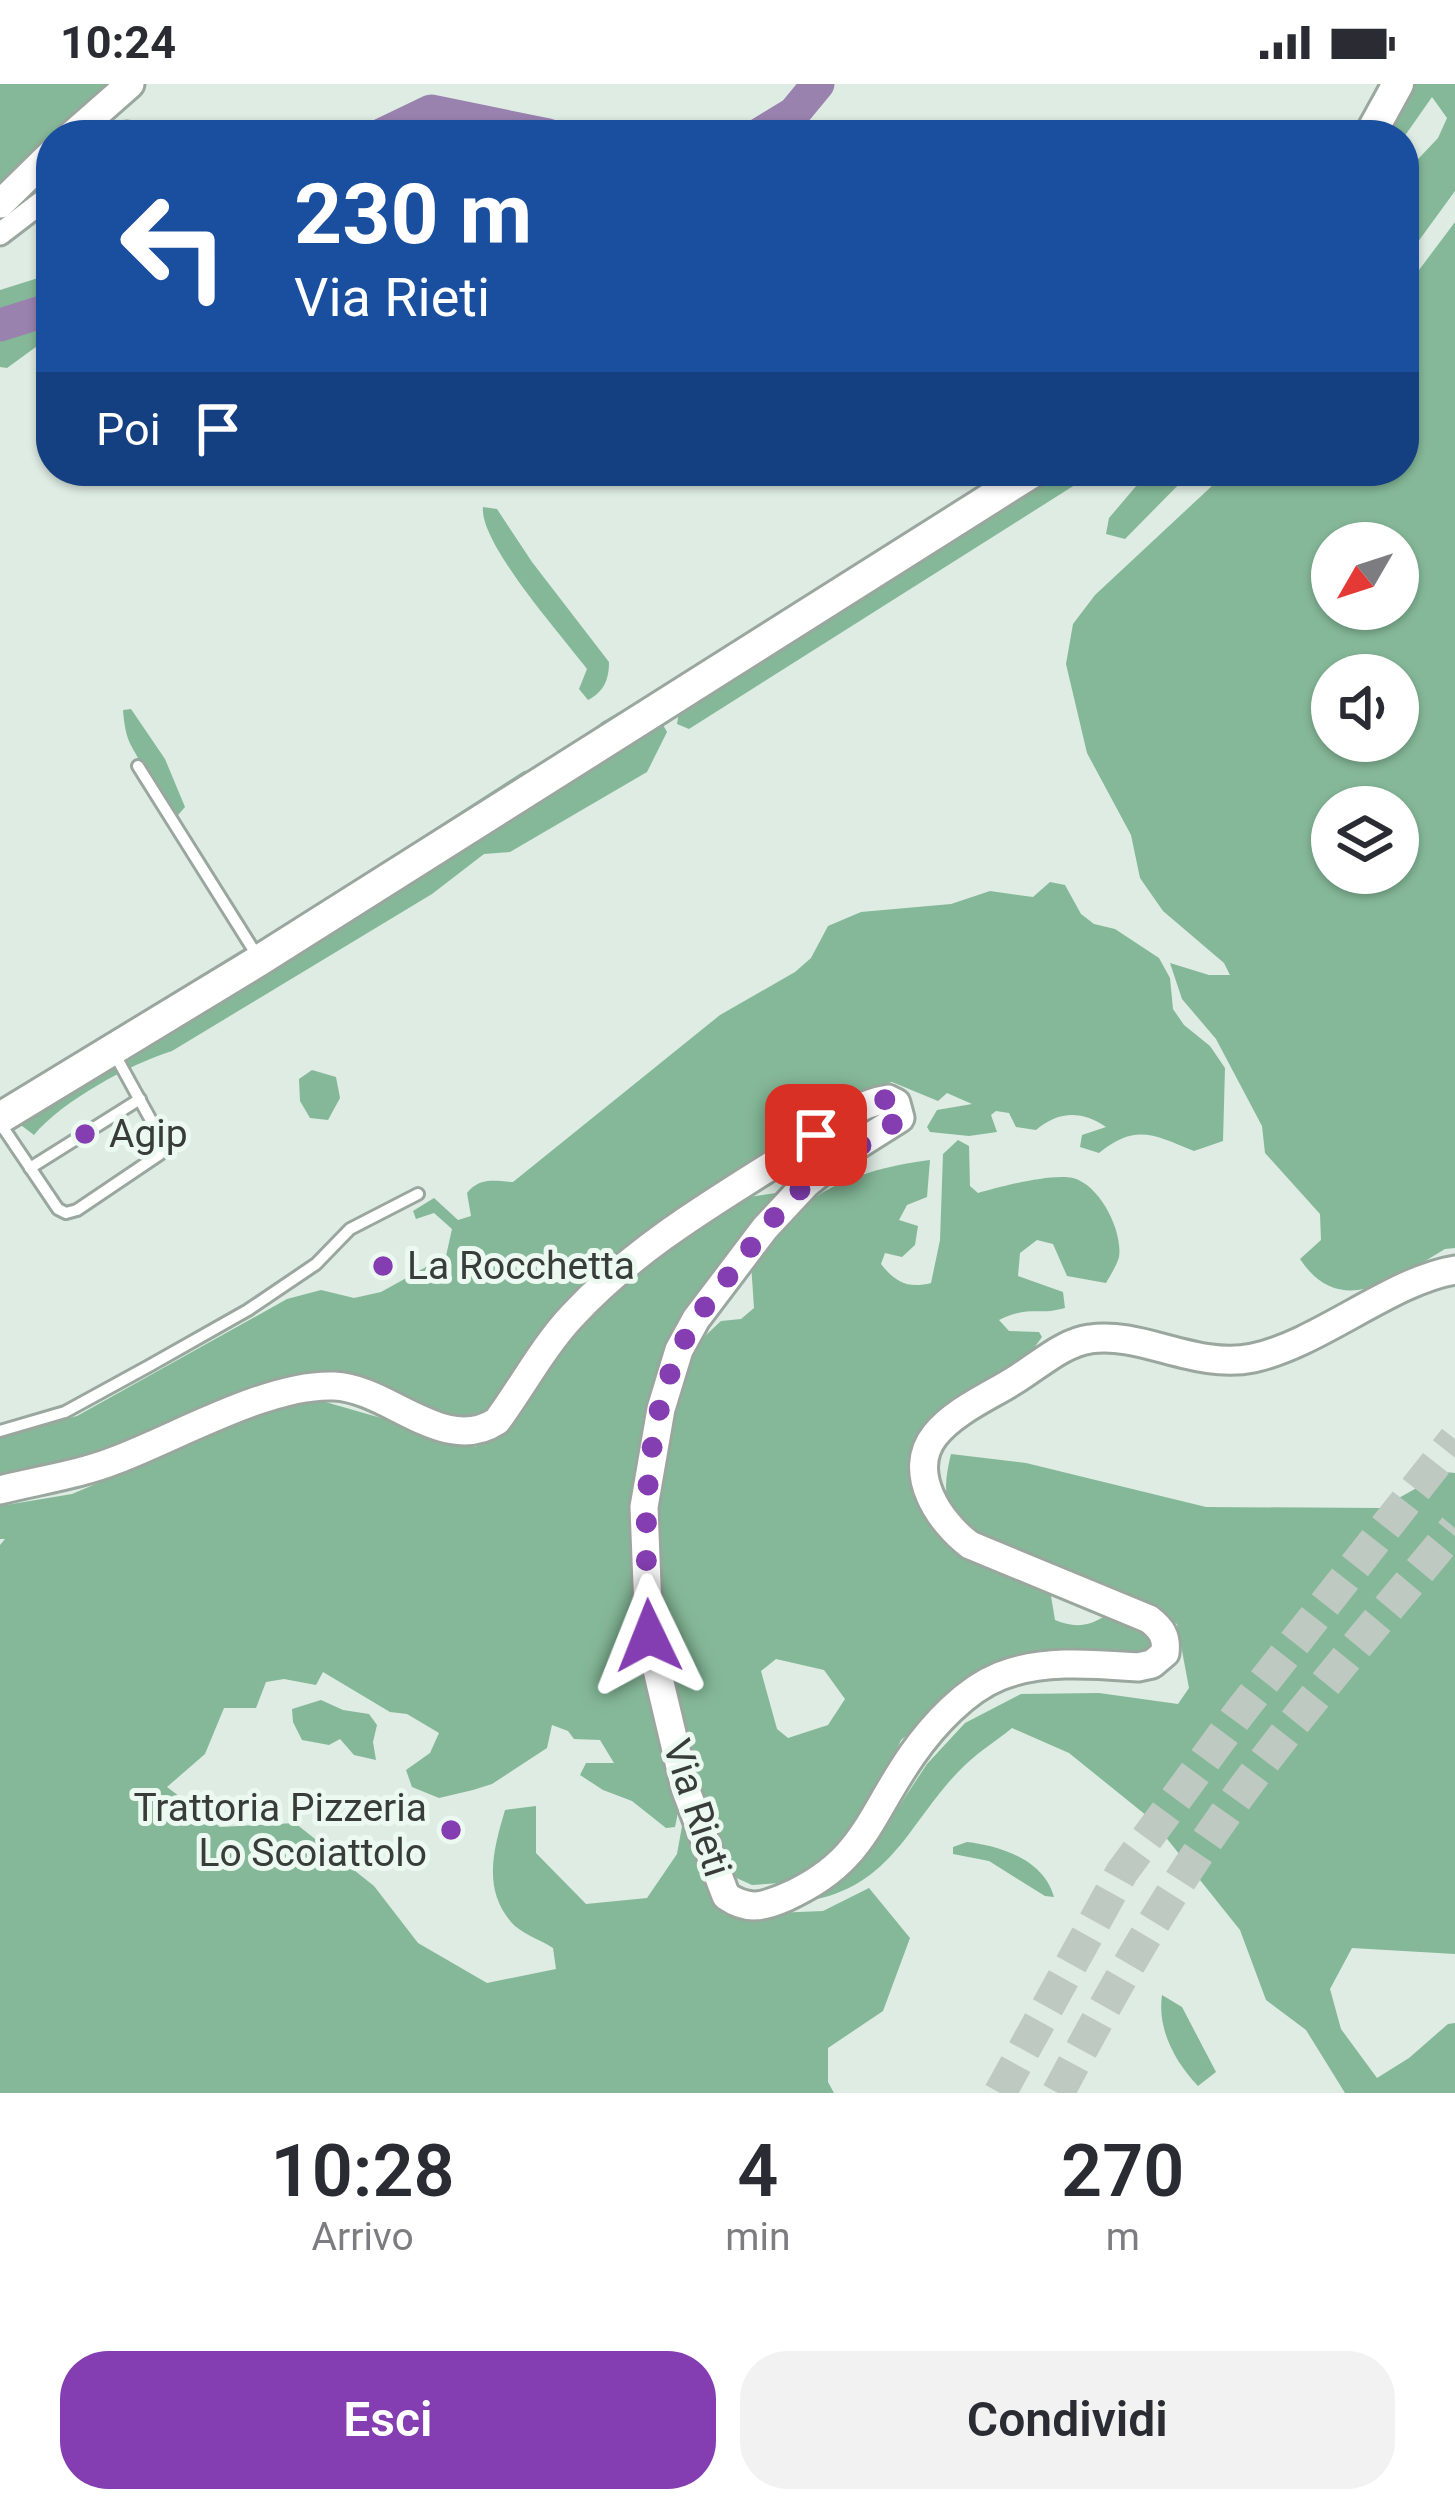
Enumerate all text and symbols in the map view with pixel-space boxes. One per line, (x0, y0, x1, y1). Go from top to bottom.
text: 10:24 (60, 16, 176, 69)
text: 230 m (294, 165, 532, 264)
icon: left (96, 168, 252, 324)
text: Via Rieti (294, 266, 490, 329)
icon: arrive (185, 396, 251, 462)
text: Poi (96, 403, 161, 456)
north arrow (1311, 522, 1419, 630)
map controls (1311, 522, 1419, 894)
button: sound (1311, 654, 1419, 762)
button: layers (1311, 786, 1419, 894)
pin (765, 1084, 867, 1186)
icon: arrive (783, 1102, 849, 1168)
place label: Agip (109, 1111, 188, 1157)
marker: Agip (72, 1121, 98, 1147)
place label: La Rocchetta (407, 1243, 635, 1289)
marker: La Rocchetta (370, 1253, 396, 1279)
position arrow (586, 1573, 712, 1699)
street label: Via Rieti (653, 1734, 741, 1882)
place label: Trattoria Pizzeria Lo Scoiattolo (133, 1785, 427, 1876)
marker: Trattoria Pizzeria Lo Scoiattolo (438, 1817, 464, 1843)
text: 10:28 (271, 2129, 455, 2214)
text: 4 (737, 2129, 778, 2214)
text: 270 (1061, 2129, 1184, 2214)
text: Arrivo (312, 2214, 414, 2260)
text: min (725, 2214, 790, 2260)
text: m (1106, 2214, 1140, 2260)
button: Esci (60, 2351, 716, 2489)
button: Condividi (740, 2351, 1395, 2489)

